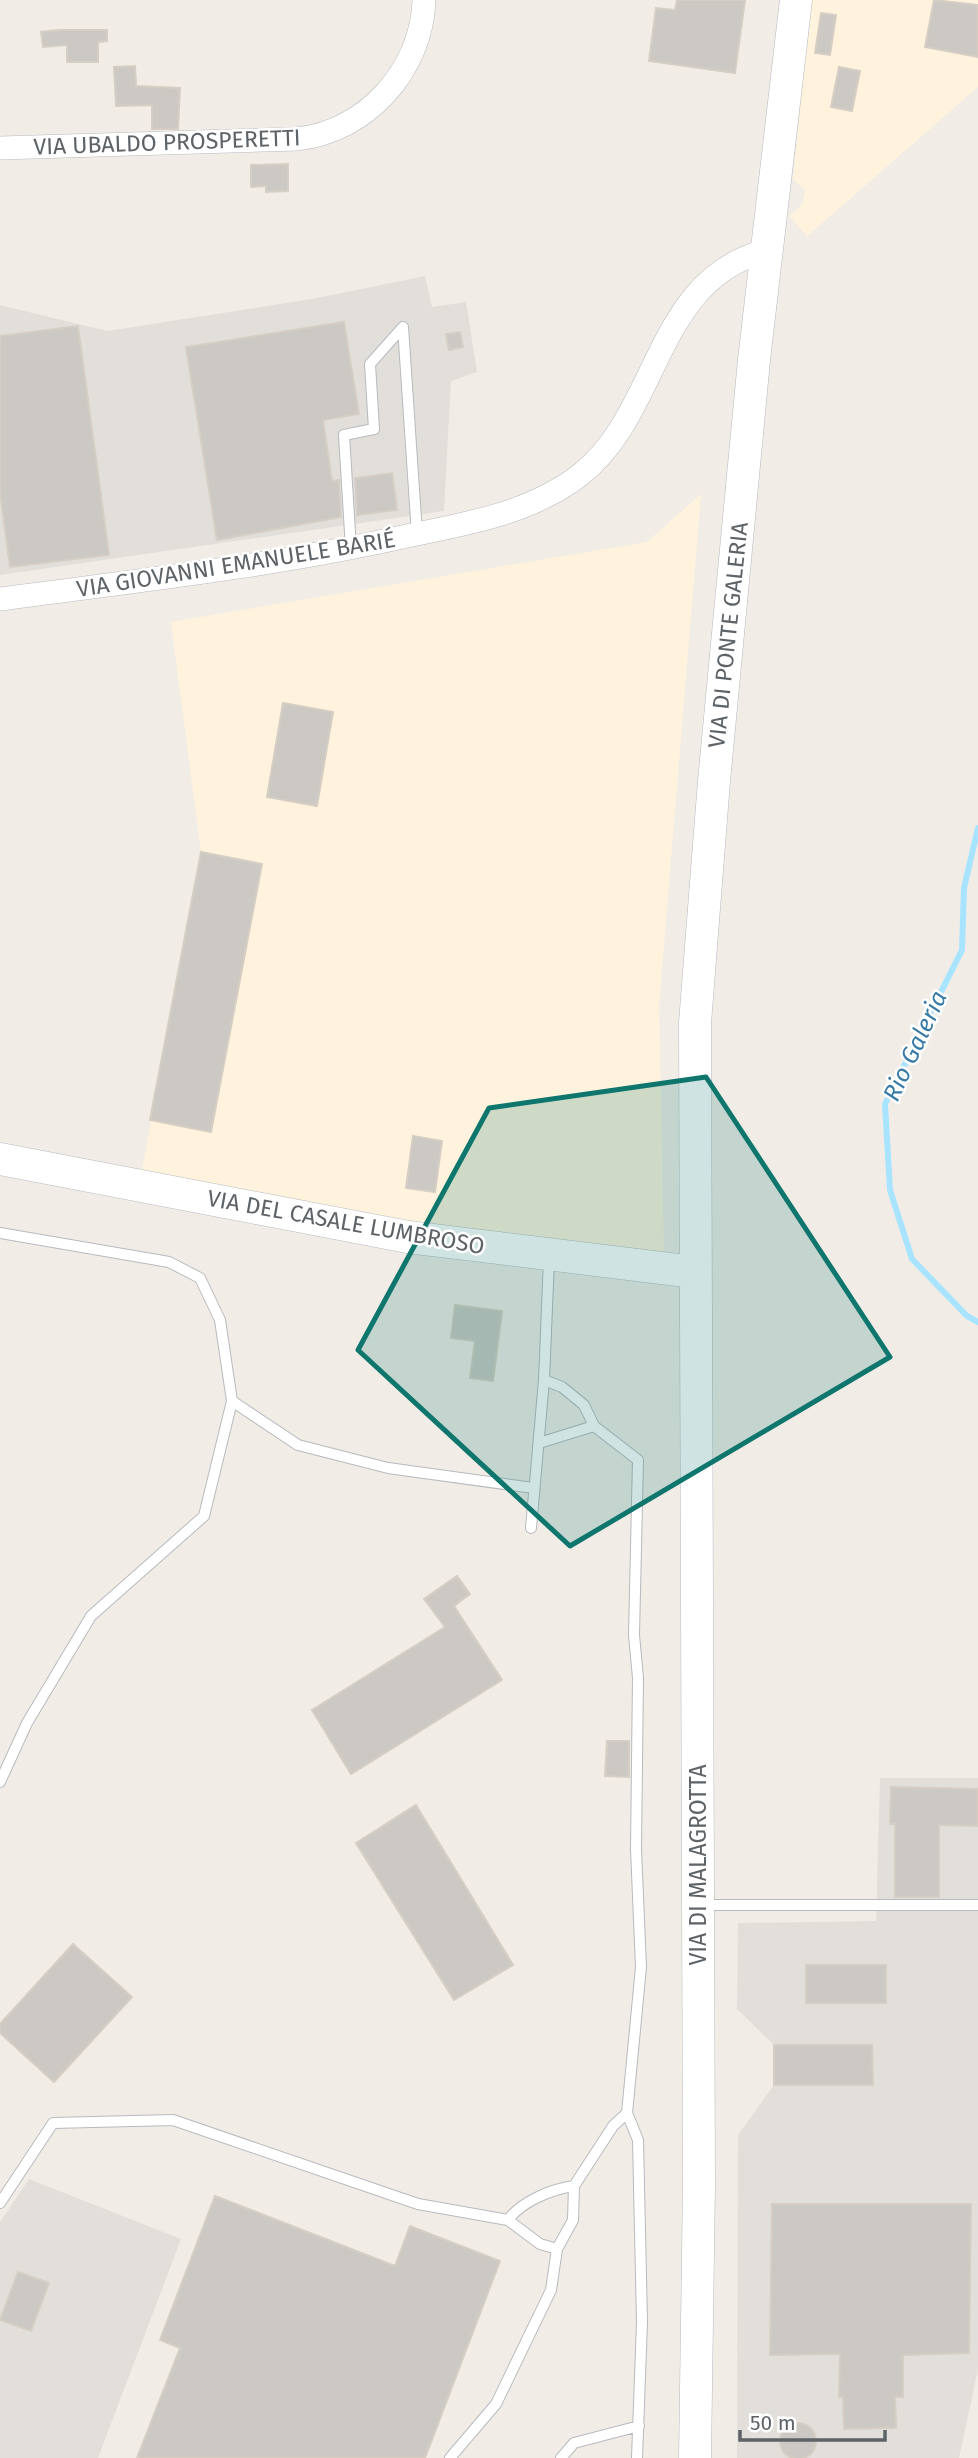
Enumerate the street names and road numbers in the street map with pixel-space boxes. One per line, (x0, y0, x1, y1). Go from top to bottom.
street label: VIA UBALDO PROSPERETTI (33, 123, 301, 161)
street label: VIA DI PONTE GALERIA (702, 520, 754, 749)
street label: VIA GIOVANNI EMANUELE BARIÉ (74, 524, 397, 603)
street label: VIA DEL CASALE LUMBROSO (205, 1184, 487, 1260)
street label: VIA DI MALAGROTTA (684, 1764, 712, 1966)

